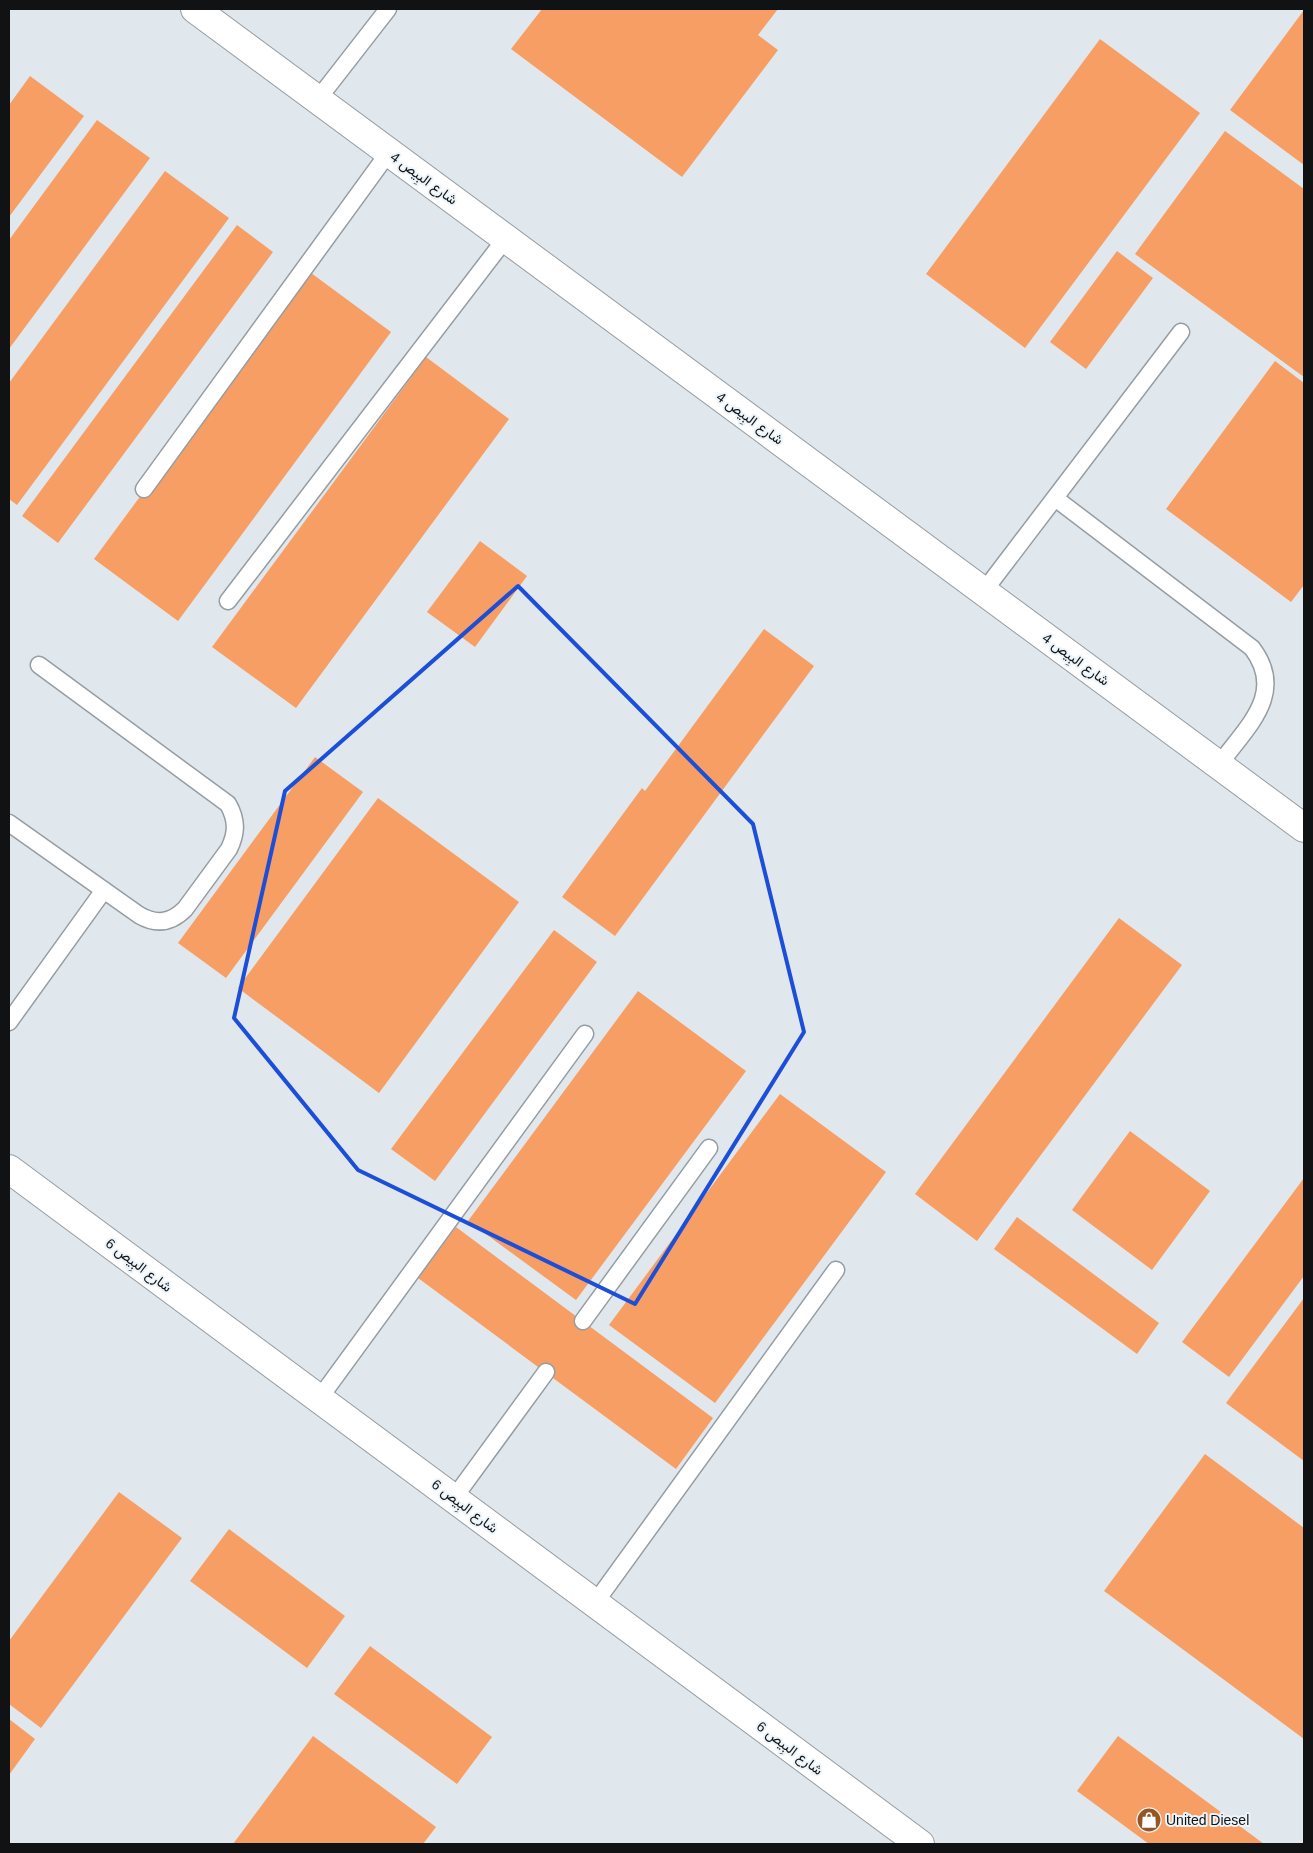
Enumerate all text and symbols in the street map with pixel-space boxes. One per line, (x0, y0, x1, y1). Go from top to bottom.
street label: شارع البِيص 4 (386, 148, 461, 210)
street label: شارع البِيص 4 (712, 388, 787, 450)
street label: شارع البِيص 4 (1038, 629, 1113, 691)
street label: شارع البِيص 6 (101, 1235, 175, 1298)
street label: شارع البِيص 6 (427, 1476, 501, 1539)
street label: شارع البِيص 6 (752, 1718, 826, 1781)
shop icon: United Diesel (1136, 1807, 1162, 1833)
place label: United Diesel (1166, 1812, 1249, 1828)

